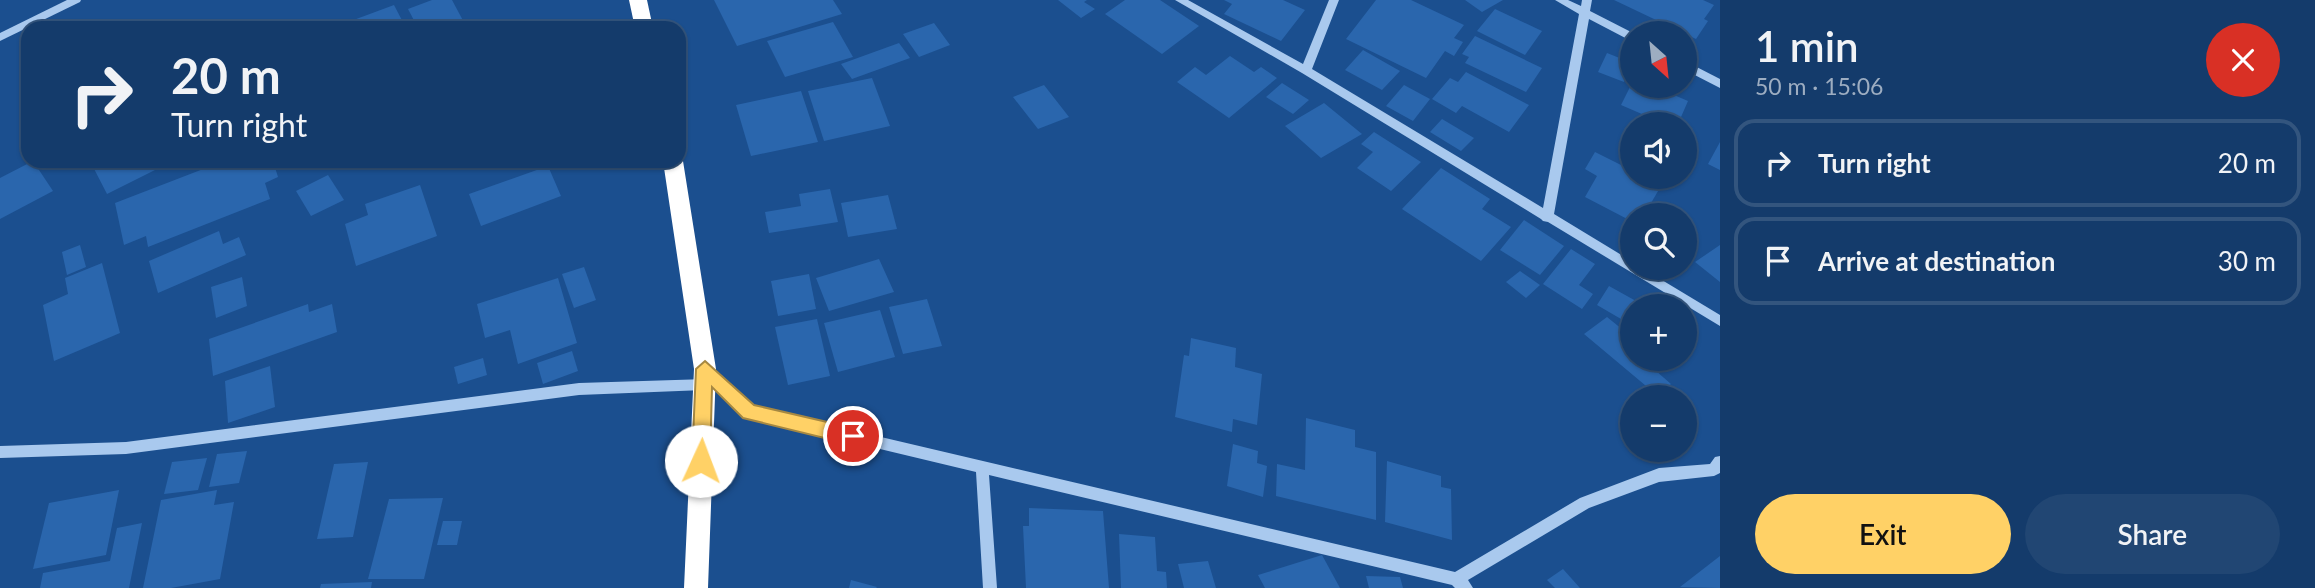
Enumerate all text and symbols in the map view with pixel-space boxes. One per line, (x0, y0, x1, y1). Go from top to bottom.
north arrow (1620, 21, 1698, 98)
map controls (1620, 21, 1697, 462)
text: 1 min (1755, 21, 1859, 71)
button: close (2206, 23, 2280, 97)
text: 20 m (171, 46, 281, 104)
icon: right (56, 49, 147, 140)
text: 50 m · 15:06 (1755, 72, 1883, 100)
text: Turn right (171, 105, 307, 144)
button: sound (1620, 112, 1697, 189)
icon: right (1759, 144, 1797, 182)
text: Turn right (1818, 147, 1931, 179)
text: 20 m (2218, 147, 2276, 179)
button: search (1620, 203, 1697, 280)
icon: arrive (1759, 242, 1797, 280)
text: Arrive at destination (1818, 245, 2055, 277)
text: 30 m (2218, 245, 2276, 277)
button: + (1620, 294, 1697, 371)
button: − (1620, 385, 1697, 462)
pin (823, 406, 883, 466)
icon: arrive (834, 417, 872, 455)
position arrow (664, 424, 738, 498)
button: Exit (1755, 494, 2011, 574)
button: Share (2025, 494, 2280, 574)

